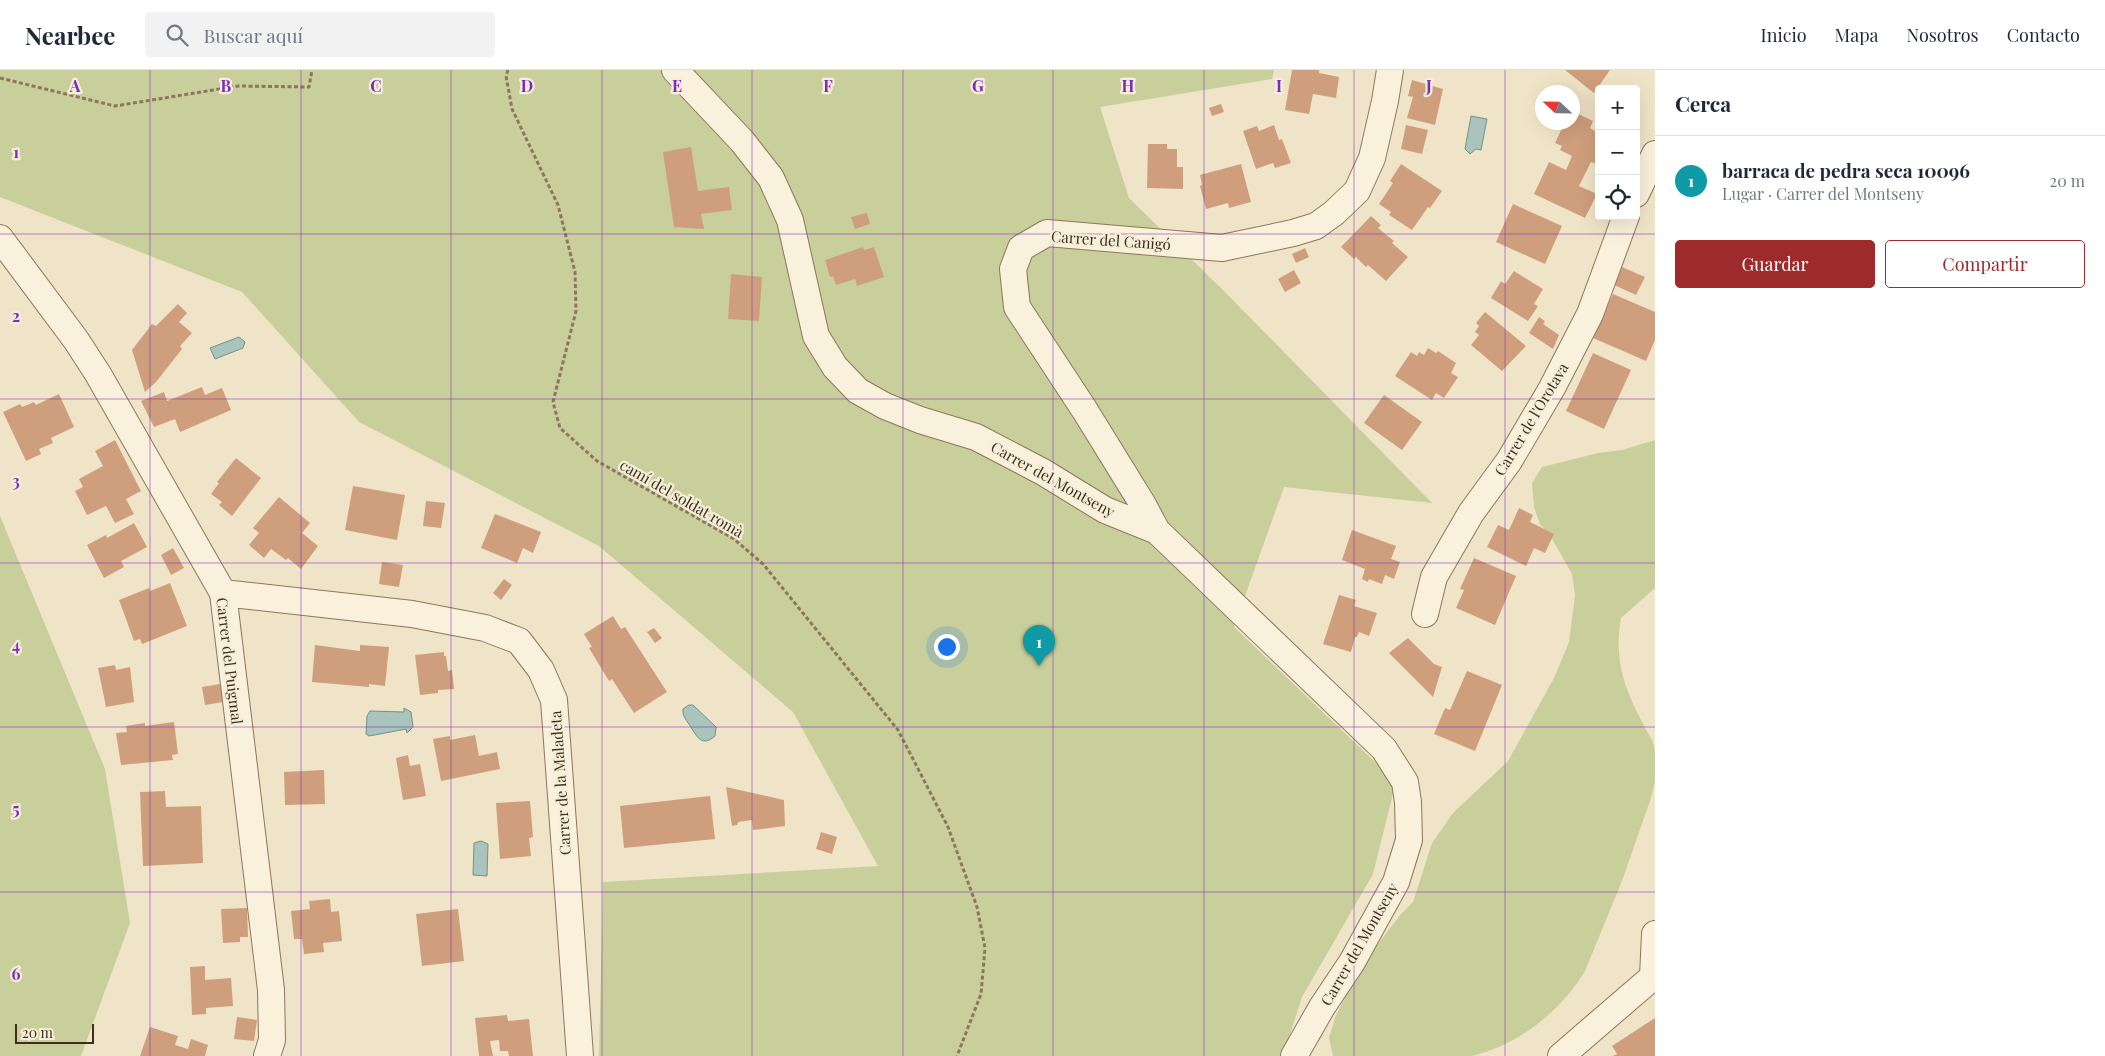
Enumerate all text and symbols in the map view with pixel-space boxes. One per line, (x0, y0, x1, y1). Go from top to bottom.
search box (145, 12, 495, 57)
text: Nearbee (25, 19, 115, 51)
icon: search (163, 21, 191, 49)
text: Buscar aquí (203, 22, 303, 48)
text: Inicio (1761, 23, 1807, 47)
text: Mapa (1835, 23, 1879, 47)
text: Nosotros (1907, 23, 1979, 47)
text: Contacto (2007, 23, 2080, 47)
text: A (69, 75, 81, 96)
text: B (221, 75, 232, 96)
text: C (370, 75, 382, 96)
text: D (521, 75, 533, 96)
text: E (672, 75, 682, 96)
text: F (823, 75, 833, 96)
text: G (972, 75, 984, 96)
text: H (1122, 75, 1135, 96)
text: I (1276, 75, 1282, 96)
text: J (1425, 75, 1432, 96)
north arrow (1535, 85, 1580, 130)
map controls (1595, 85, 1640, 220)
button: + (1595, 85, 1640, 130)
text: Cerca (1675, 89, 1731, 117)
button: − (1595, 130, 1640, 175)
text: 1 (13, 141, 19, 162)
text: barraca de pedra seca 10096 (1722, 157, 1970, 183)
text: 1 (1688, 170, 1694, 191)
text: 20 m (2050, 170, 2085, 191)
button: locate (1595, 175, 1640, 220)
text: Lugar · Carrer del Montseny (1722, 183, 1924, 204)
street label: Carrer del Canigó (1050, 226, 1172, 254)
button: Guardar (1675, 240, 1875, 288)
button: Compartir (1885, 240, 2085, 288)
text: 2 (12, 305, 20, 326)
street label: Carrer de l'Orotava (1489, 358, 1573, 479)
street label: Carrer del Montseny (987, 437, 1119, 522)
street label: camí del soldat romà (616, 454, 748, 542)
text: 3 (12, 470, 20, 491)
street label: Carrer del Puigmal (212, 596, 248, 726)
pin: 1 (1023, 625, 1055, 666)
text: 4 (12, 634, 20, 655)
your location (934, 634, 960, 660)
street label: Carrer de la Maladeta (545, 710, 575, 856)
text: 5 (12, 798, 20, 819)
street label: Carrer del Montseny (1316, 879, 1403, 1009)
text: 6 (12, 963, 21, 984)
scale bar (15, 1021, 94, 1044)
text: 20 m (22, 1023, 53, 1042)

